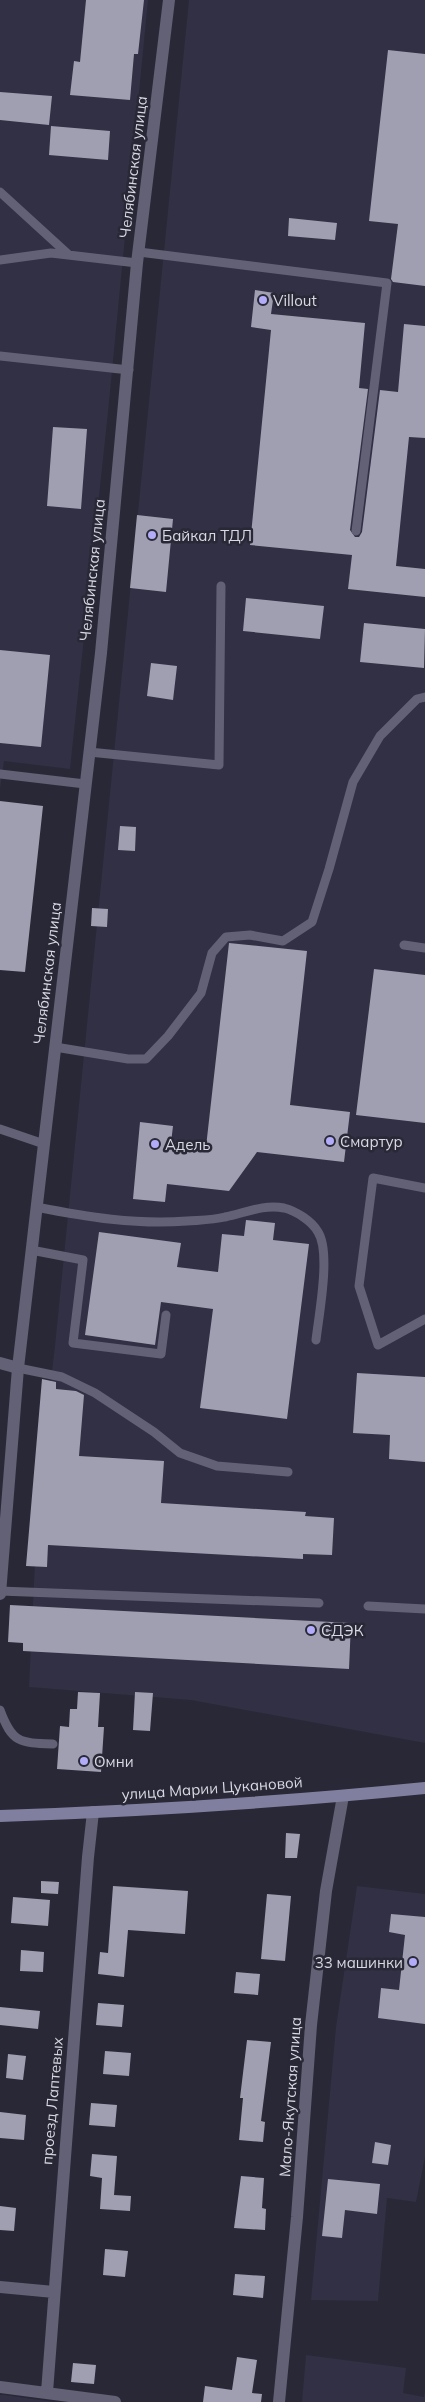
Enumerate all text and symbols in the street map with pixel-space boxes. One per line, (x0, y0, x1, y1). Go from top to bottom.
street label: Челябинская улица (115, 95, 151, 239)
place label: Villout (273, 291, 317, 310)
marker: Villout (257, 294, 269, 306)
street label: Челябинская улица (75, 498, 109, 642)
place label: Байкал ТДЛ (162, 526, 252, 545)
marker: Байкал ТДЛ (146, 529, 158, 541)
street label: Челябинская улица (29, 901, 65, 1045)
place label: Смартур (340, 1132, 403, 1151)
place label: Адель (165, 1135, 211, 1154)
marker: Смартур (324, 1135, 336, 1147)
marker: Адель (149, 1138, 161, 1150)
place label: СДЭК (321, 1621, 364, 1640)
marker: СДЭК (305, 1624, 317, 1636)
place label: Омни (94, 1752, 134, 1771)
marker: Омни (78, 1755, 90, 1767)
street label: улица Марии Цукановой (121, 1772, 303, 1804)
place label: 33 машинки (315, 1953, 403, 1972)
marker: 33 машинки (407, 1956, 419, 1968)
street label: Мало-Якутская улица (275, 2016, 305, 2178)
street label: проезд Лаптевых (37, 2036, 67, 2166)

